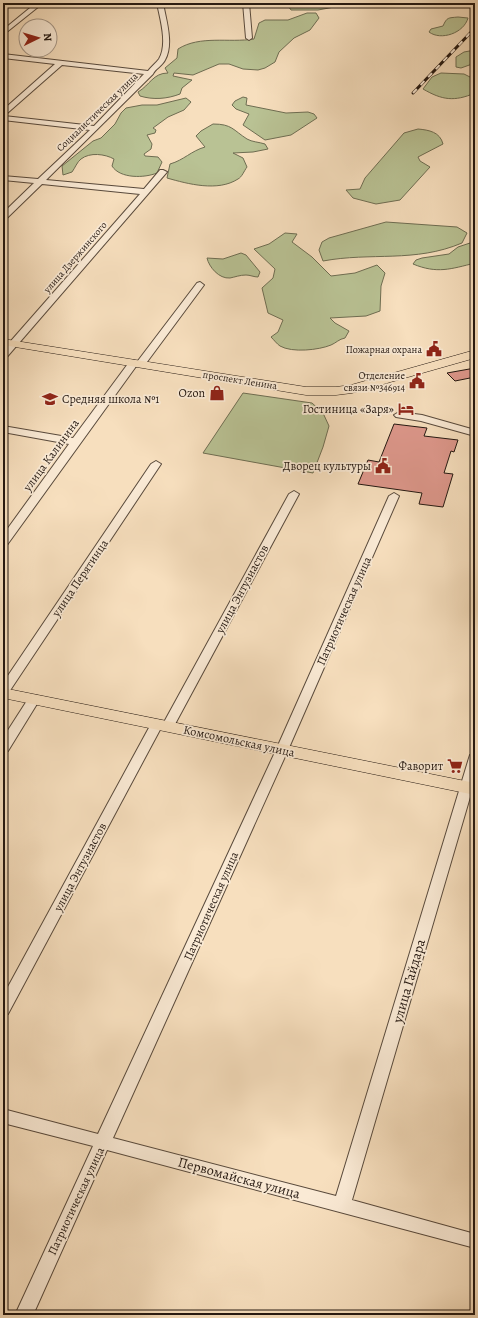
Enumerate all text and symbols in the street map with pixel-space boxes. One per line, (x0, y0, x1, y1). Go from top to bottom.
north arrow (18, 18, 58, 58)
text: N (40, 33, 55, 42)
street label: Социалистическая улица (54, 69, 141, 154)
street label: улица Дзержинского (40, 219, 110, 297)
public building icon: Пожарная охрана (425, 340, 443, 358)
place label: Пожарная охрана (346, 343, 422, 357)
street label: проспект Ленина (202, 368, 279, 393)
place label: Отделение связи №346914 (344, 369, 405, 394)
public building icon: Отделение связи №346914 (408, 372, 426, 390)
shop icon: Ozon (208, 384, 226, 402)
place label: Ozon (179, 385, 205, 401)
school or university icon: Средняя школа №1 (41, 390, 59, 408)
place label: Средняя школа №1 (62, 391, 159, 407)
hotel icon: Гостиница «Заря» (397, 400, 415, 418)
place label: Гостиница «Заря» (303, 401, 394, 417)
street label: улица Калинина (19, 415, 83, 495)
public building icon: Дворец культуры (374, 457, 392, 475)
place label: Дворец культуры (283, 458, 371, 474)
street label: улица Перятинца (48, 536, 112, 621)
street label: улица Энтузиастов (211, 542, 272, 637)
street label: Патриотическая улица (313, 554, 375, 668)
street label: Комсомольская улица (182, 721, 297, 761)
supermarket icon: Фаворит (446, 757, 464, 775)
place label: Фаворит (399, 758, 444, 774)
street label: улица Энтузиастов (49, 820, 110, 915)
street label: Патриотическая улица (180, 849, 242, 963)
street label: улица Гайдара (388, 936, 430, 1026)
street label: Патриотическая улица (44, 1144, 108, 1258)
street label: Первомайская улица (176, 1153, 303, 1204)

